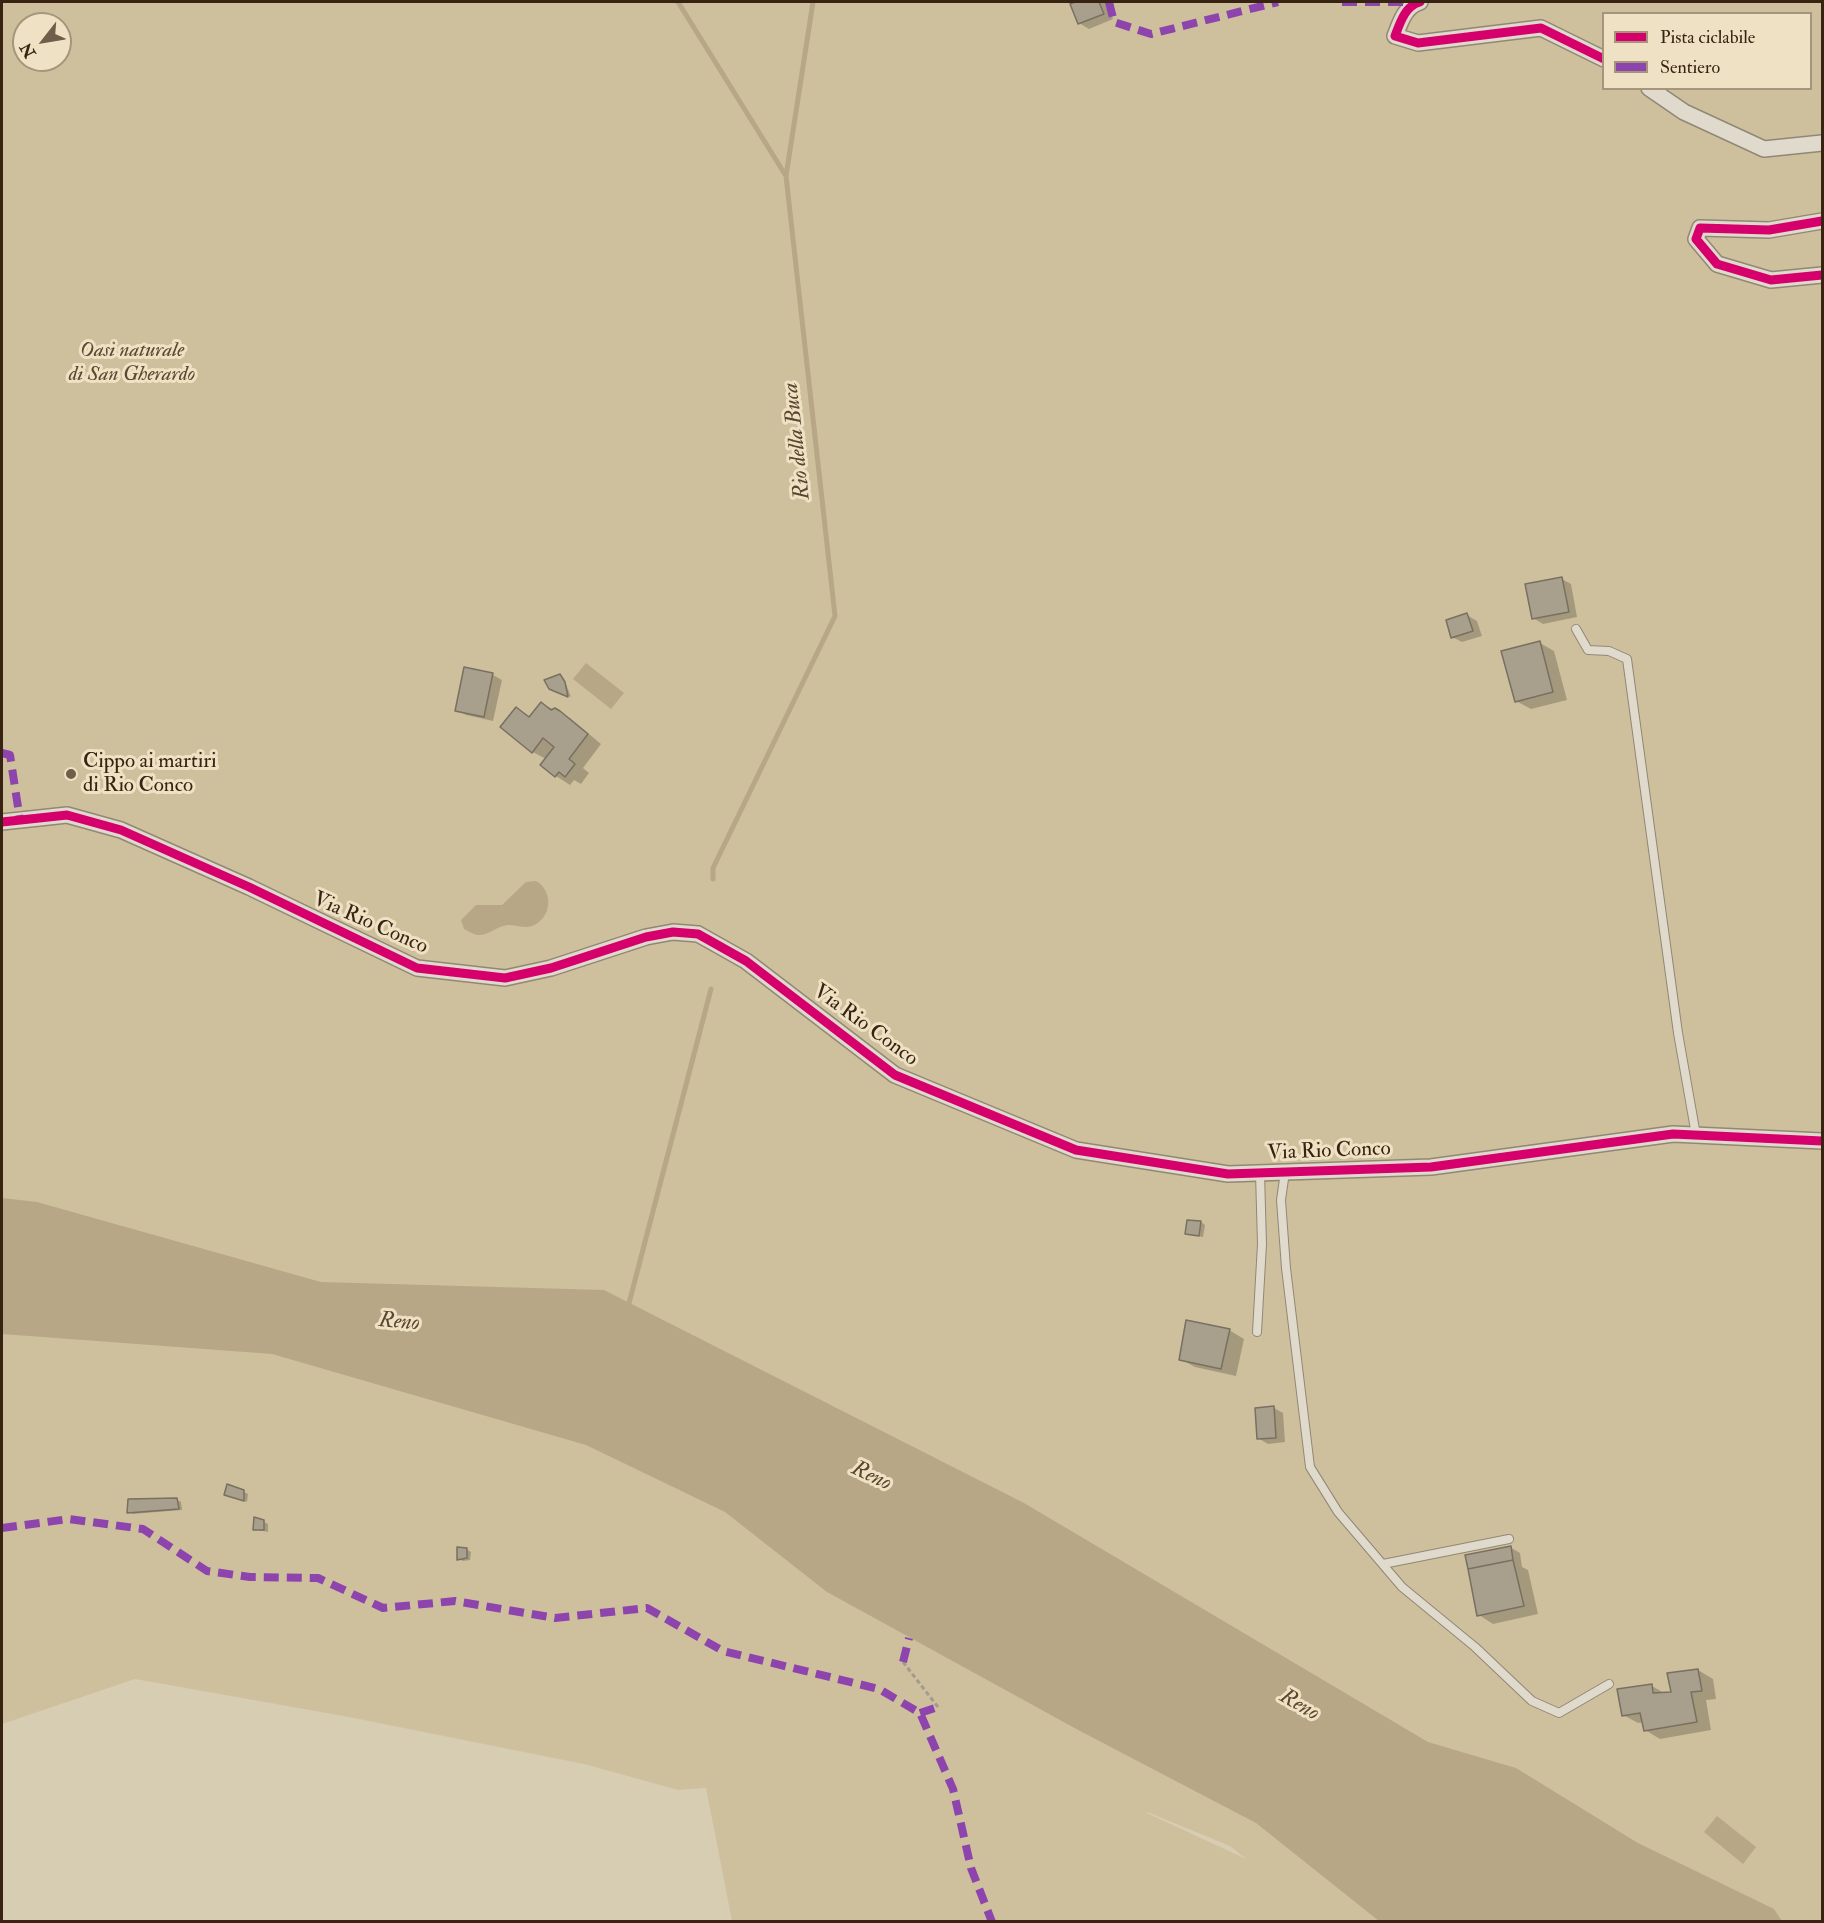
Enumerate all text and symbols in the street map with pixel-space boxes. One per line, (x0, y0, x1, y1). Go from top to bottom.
north arrow (12, 12, 72, 72)
legend (1602, 12, 1812, 90)
text: Pista ciclabile (1660, 26, 1755, 49)
text: N (16, 39, 41, 62)
text: Sentiero (1660, 56, 1720, 79)
park label: Oasi naturale di San Gherardo (69, 338, 195, 388)
water label: Rio della Buca (779, 381, 817, 501)
place label: Cippo ai martiri di Rio Conco (83, 749, 217, 799)
marker: Cippo ai martiri di Rio Conco (64, 767, 78, 781)
street label: Via Rio Conco (309, 887, 431, 961)
street label: Via Rio Conco (808, 980, 922, 1072)
street label: Via Rio Conco (1267, 1137, 1391, 1167)
water label: Reno (377, 1308, 421, 1338)
water label: Reno (847, 1456, 895, 1498)
water label: Reno (1275, 1684, 1323, 1728)

